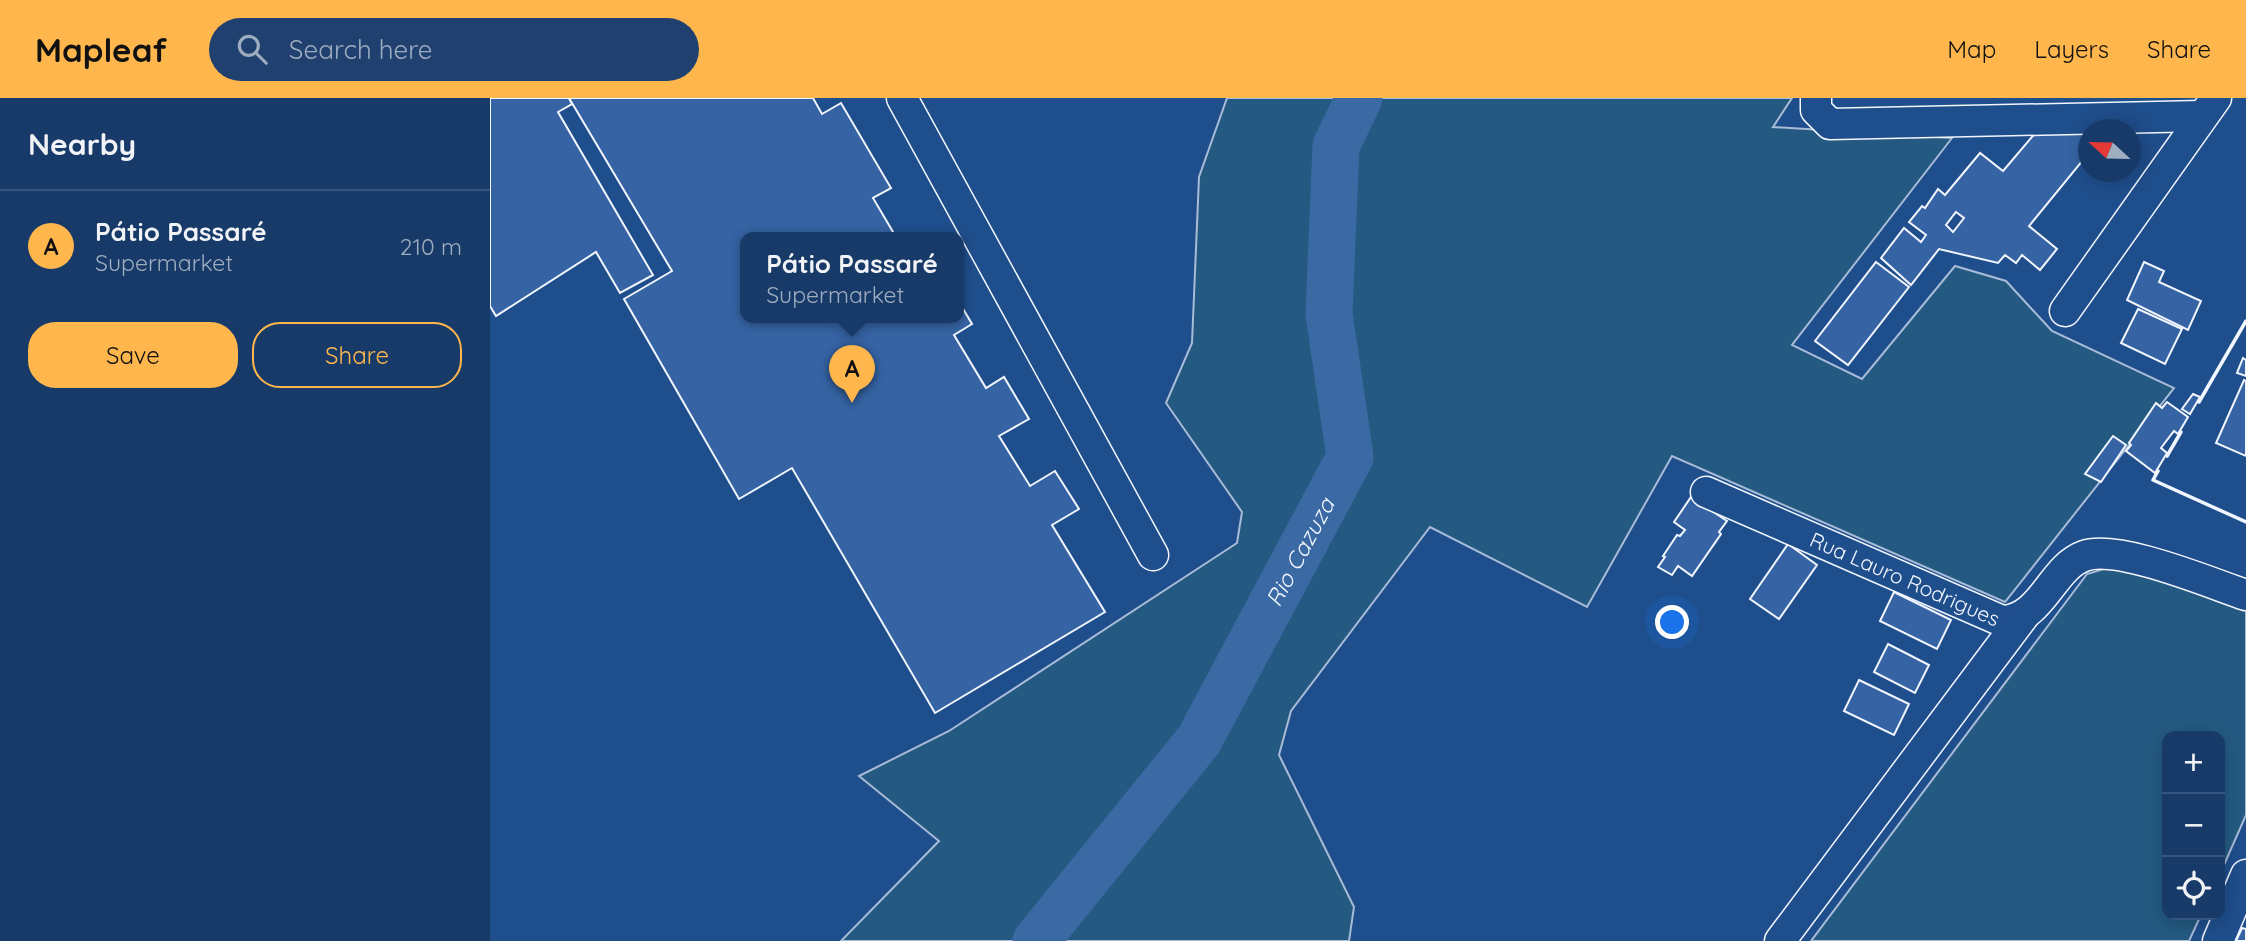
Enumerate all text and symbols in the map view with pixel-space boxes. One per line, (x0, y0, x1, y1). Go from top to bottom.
search box (209, 18, 699, 81)
text: Mapleaf (35, 29, 167, 70)
icon: search (233, 30, 271, 68)
text: Search here (289, 33, 432, 66)
text: Map (1947, 34, 1996, 64)
text: Layers (2034, 34, 2109, 64)
text: Share (2147, 34, 2211, 64)
north arrow (2078, 119, 2141, 182)
text: Nearby (28, 125, 136, 163)
text: Pátio Passaré (95, 215, 267, 248)
text: A (44, 232, 58, 261)
text: 210 m (400, 232, 462, 261)
popup (740, 232, 964, 323)
text: Pátio Passaré (766, 247, 938, 280)
text: Supermarket (95, 248, 233, 277)
text: Supermarket (766, 280, 904, 309)
button: Save (28, 322, 238, 388)
button: Share (252, 322, 462, 388)
pin: A (829, 345, 875, 403)
water label: Rio Cazuza (1259, 492, 1341, 611)
street label: Rua Lauro Rodrigues (1806, 526, 2004, 631)
your location (1655, 605, 1689, 639)
map controls (2162, 731, 2225, 920)
button: + (2162, 731, 2225, 794)
button: − (2162, 794, 2225, 857)
button: locate (2162, 857, 2225, 920)

